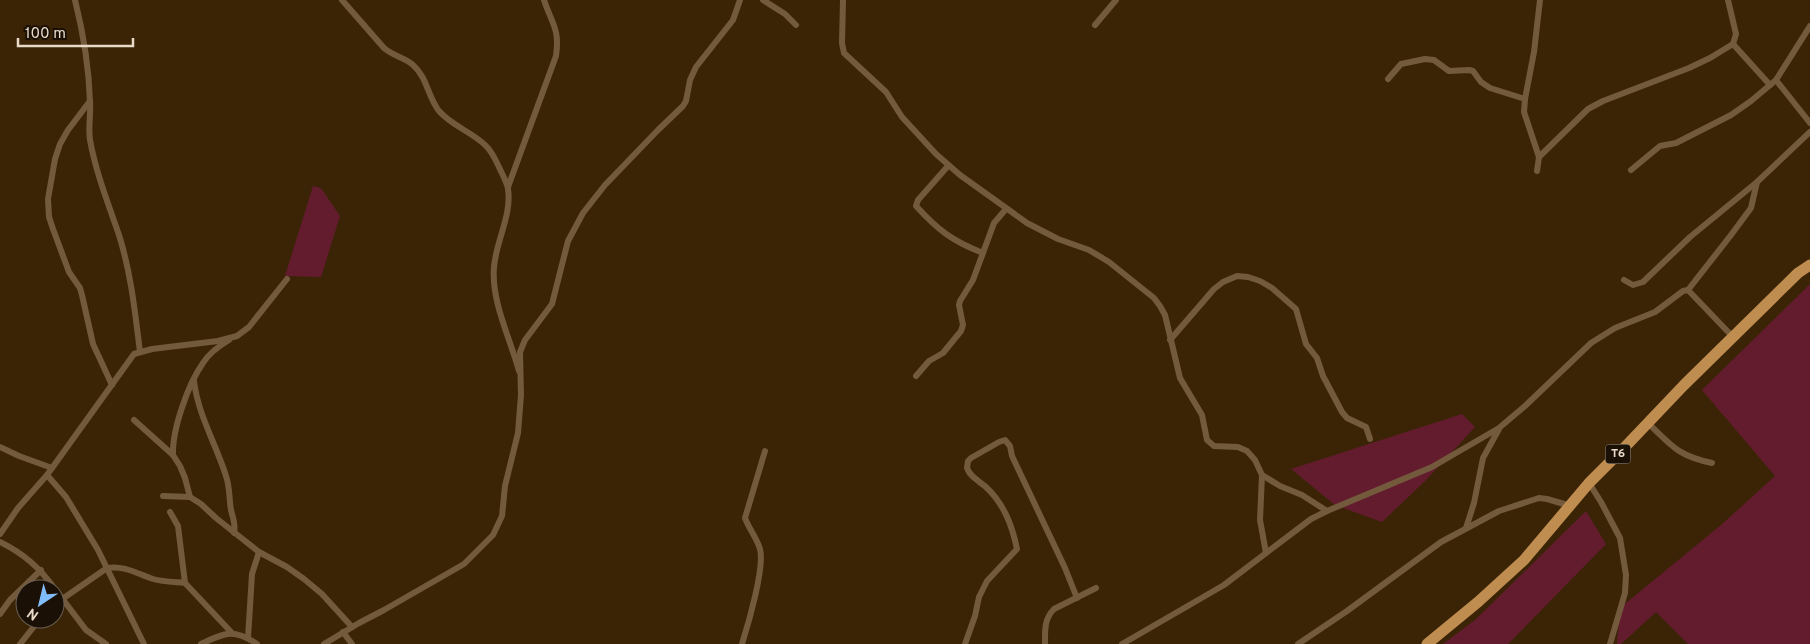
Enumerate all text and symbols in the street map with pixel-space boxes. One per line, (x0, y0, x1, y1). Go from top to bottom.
scale bar (18, 15, 132, 47)
text: 100 m (25, 25, 66, 44)
road number: T6 (1606, 444, 1630, 464)
north arrow (15, 579, 65, 629)
text: N (24, 604, 42, 623)

